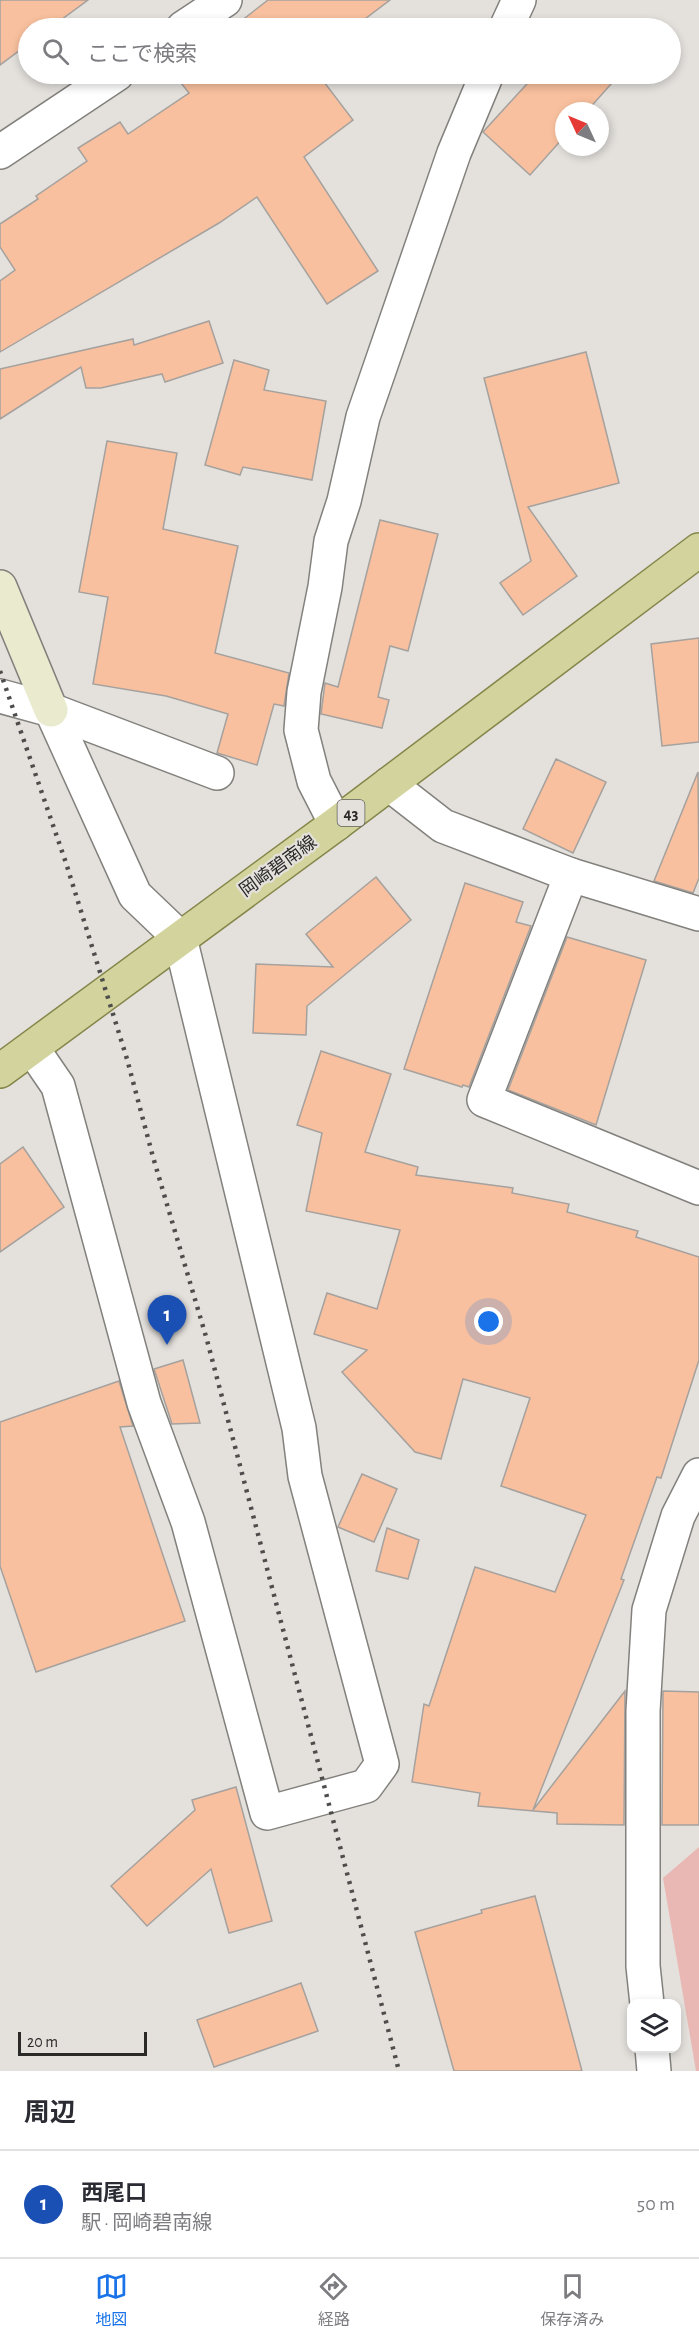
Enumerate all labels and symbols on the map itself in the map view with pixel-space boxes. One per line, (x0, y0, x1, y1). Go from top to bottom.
north arrow (555, 102, 609, 156)
road number: 43 (338, 800, 364, 826)
street label: 岡崎碧南線 (236, 831, 320, 901)
pin: 1 (148, 1296, 186, 1345)
your location (474, 1307, 503, 1336)
scale bar (18, 2029, 147, 2056)

